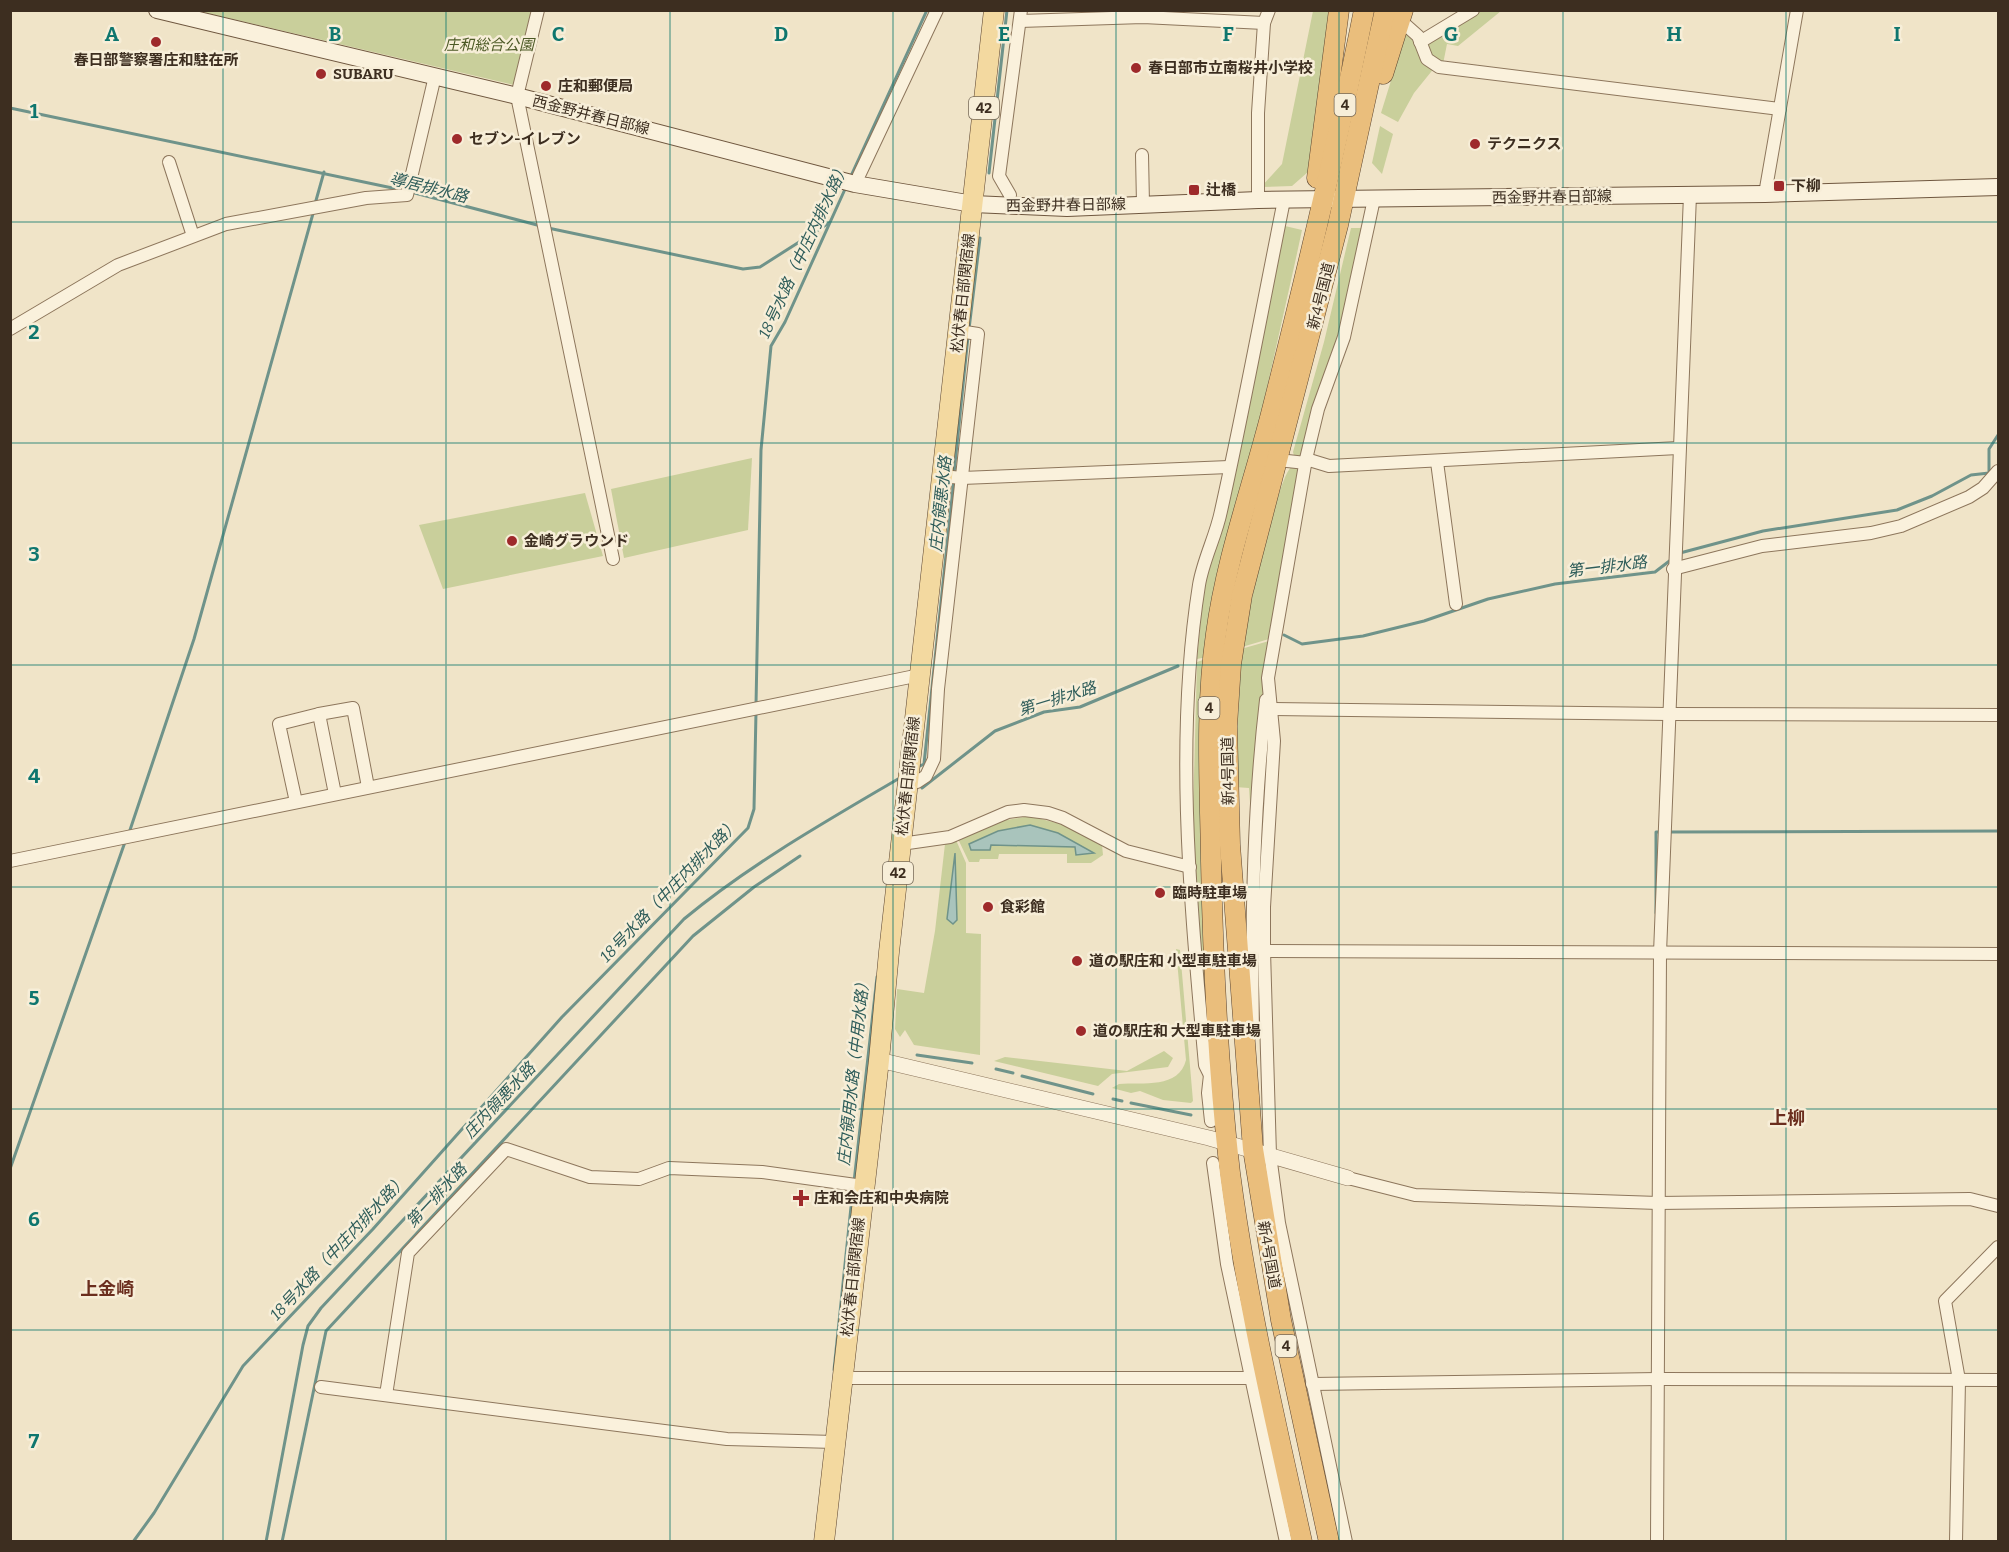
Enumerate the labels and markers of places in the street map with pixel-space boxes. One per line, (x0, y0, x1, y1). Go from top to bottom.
marker: 春日部警察署庄和駐在所 (149, 35, 163, 49)
place label: 春日部警察署庄和駐在所 (73, 51, 239, 69)
place label: 春日部市立南桜井小学校 (1148, 59, 1313, 77)
marker: 春日部市立南桜井小学校 (1129, 61, 1143, 75)
place label: SUBARU (333, 65, 394, 83)
marker: SUBARU (314, 67, 328, 81)
place label: 庄和郵便局 (558, 77, 633, 95)
marker: 庄和郵便局 (539, 79, 553, 93)
place label: セブン-イレブン (469, 130, 581, 148)
marker: セブン-イレブン (450, 132, 464, 146)
place label: テクニクス (1487, 135, 1562, 153)
marker: テクニクス (1468, 137, 1482, 151)
place label: 下柳 (1791, 177, 1821, 195)
marker: 下柳 (1772, 179, 1786, 193)
place label: 辻橋 (1206, 181, 1237, 199)
marker: 辻橋 (1187, 183, 1201, 197)
place label: 金崎グラウンド (524, 532, 629, 550)
marker: 金崎グラウンド (505, 534, 519, 548)
place label: 臨時駐車場 (1172, 884, 1247, 902)
marker: 臨時駐車場 (1153, 886, 1167, 900)
place label: 食彩館 (1000, 898, 1045, 916)
marker: 食彩館 (981, 900, 995, 914)
place label: 道の駅庄和 小型車駐車場 (1089, 952, 1257, 970)
marker: 道の駅庄和 小型車駐車場 (1070, 954, 1084, 968)
place label: 道の駅庄和 大型車駐車場 (1093, 1022, 1261, 1040)
marker: 道の駅庄和 大型車駐車場 (1074, 1024, 1088, 1038)
marker: 庄和会庄和中央病院 (792, 1189, 810, 1207)
place label: 庄和会庄和中央病院 (814, 1189, 949, 1207)

